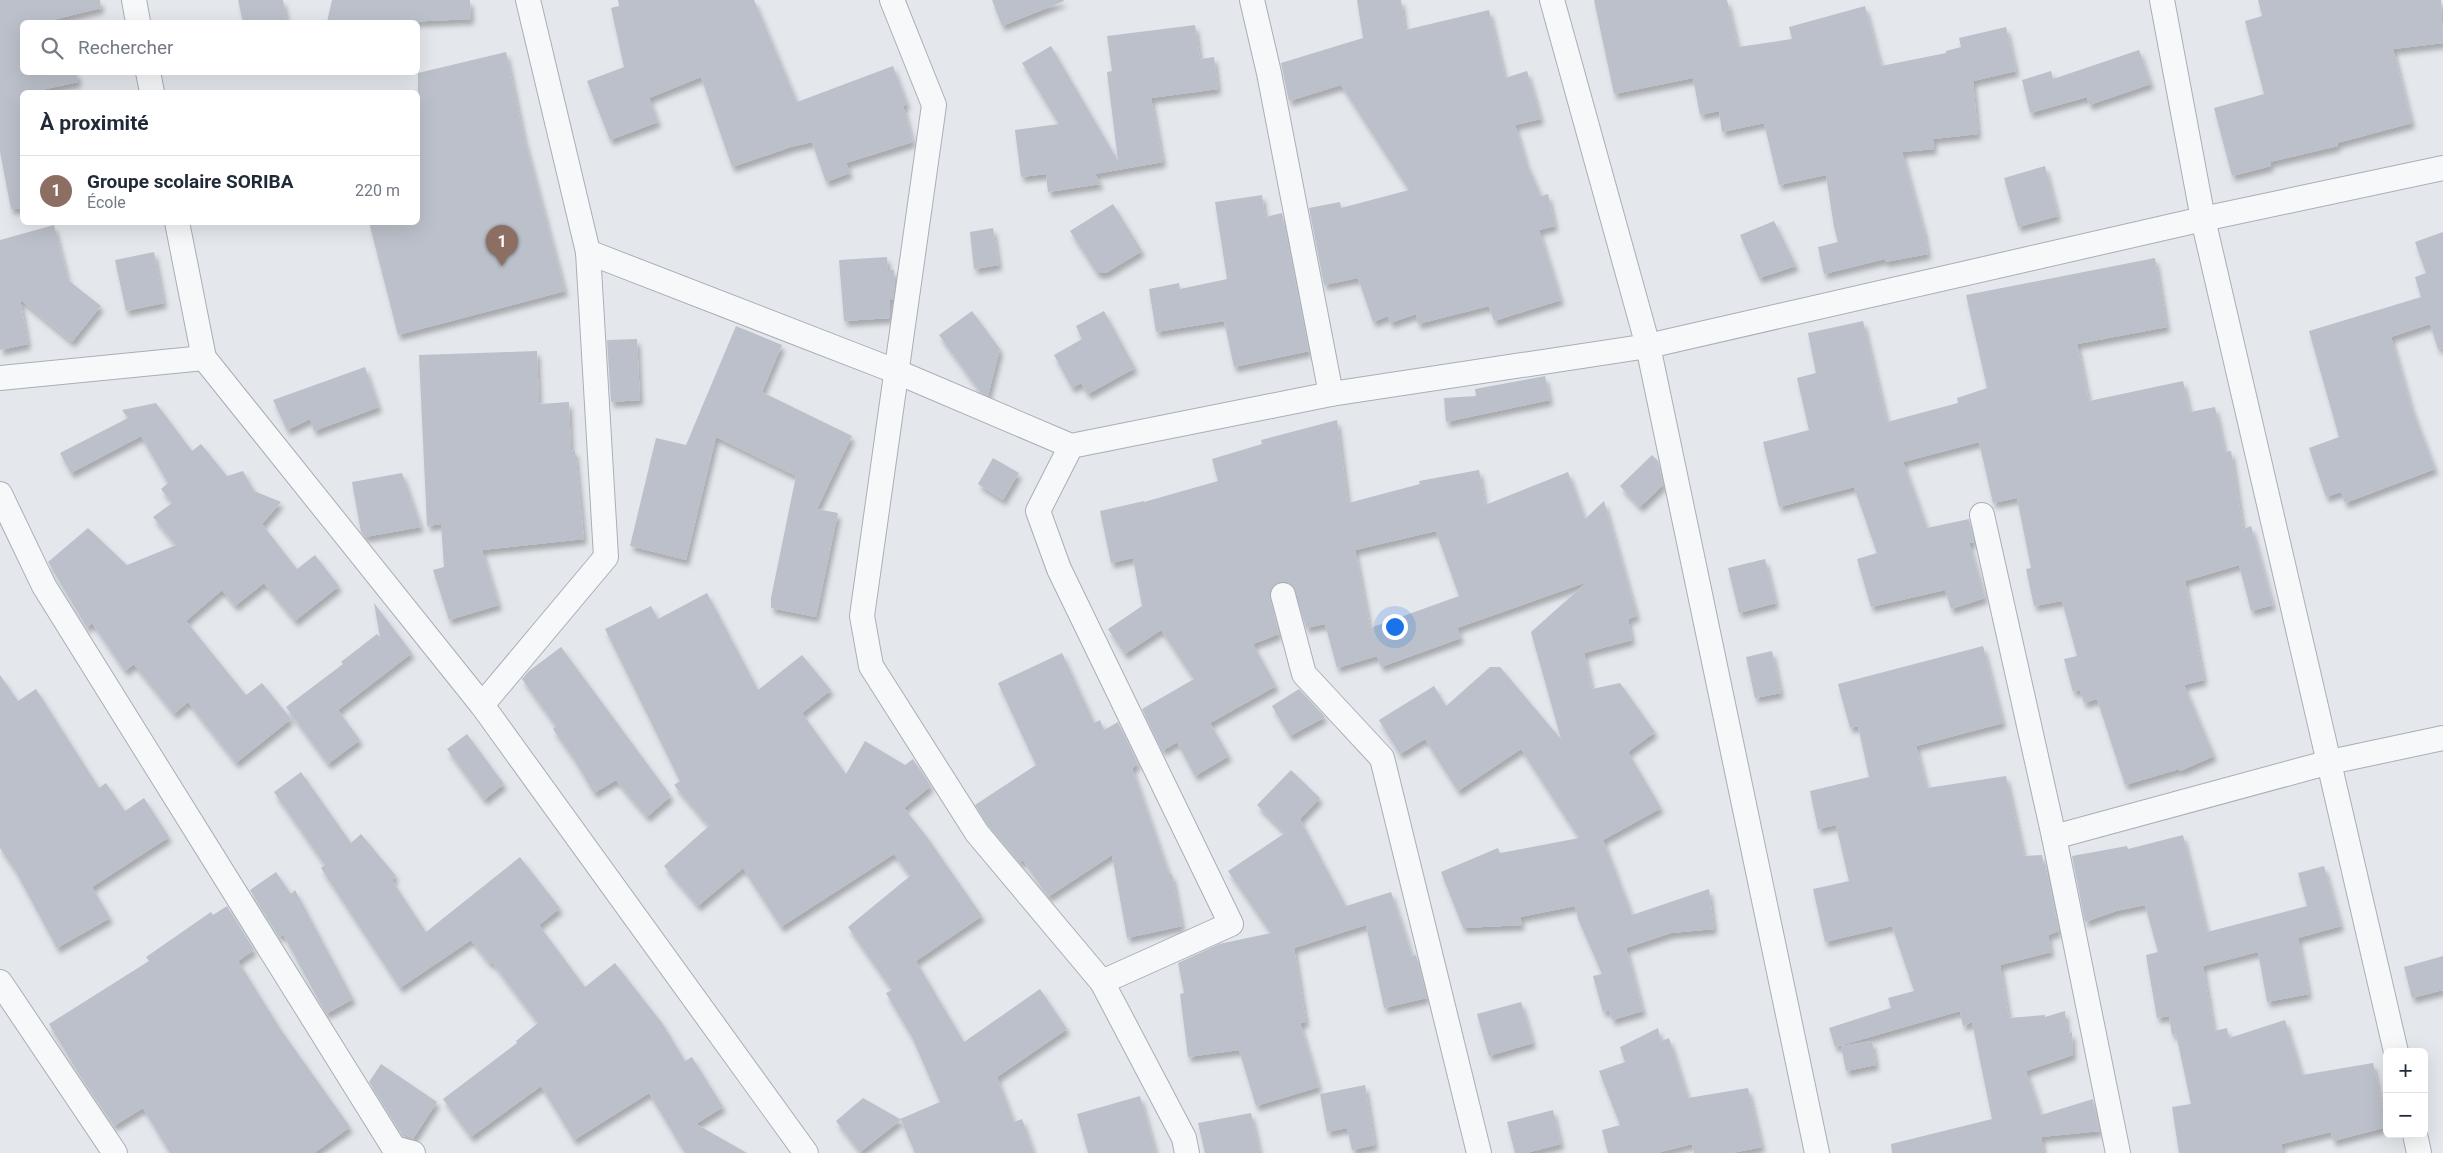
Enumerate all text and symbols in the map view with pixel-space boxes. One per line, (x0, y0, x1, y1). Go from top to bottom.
search box (20, 20, 420, 75)
icon: search (38, 34, 66, 62)
text: Rechercher (78, 36, 173, 59)
text: À proximité (40, 111, 149, 135)
text: Groupe scolaire SORIBA (87, 170, 293, 193)
text: 1 (51, 181, 61, 200)
text: 220 m (355, 181, 400, 200)
text: École (87, 193, 126, 212)
pin: 1 (486, 225, 518, 266)
your location (1382, 614, 1408, 640)
map controls (2383, 1048, 2428, 1138)
button: + (2383, 1048, 2428, 1093)
button: − (2383, 1093, 2428, 1138)

